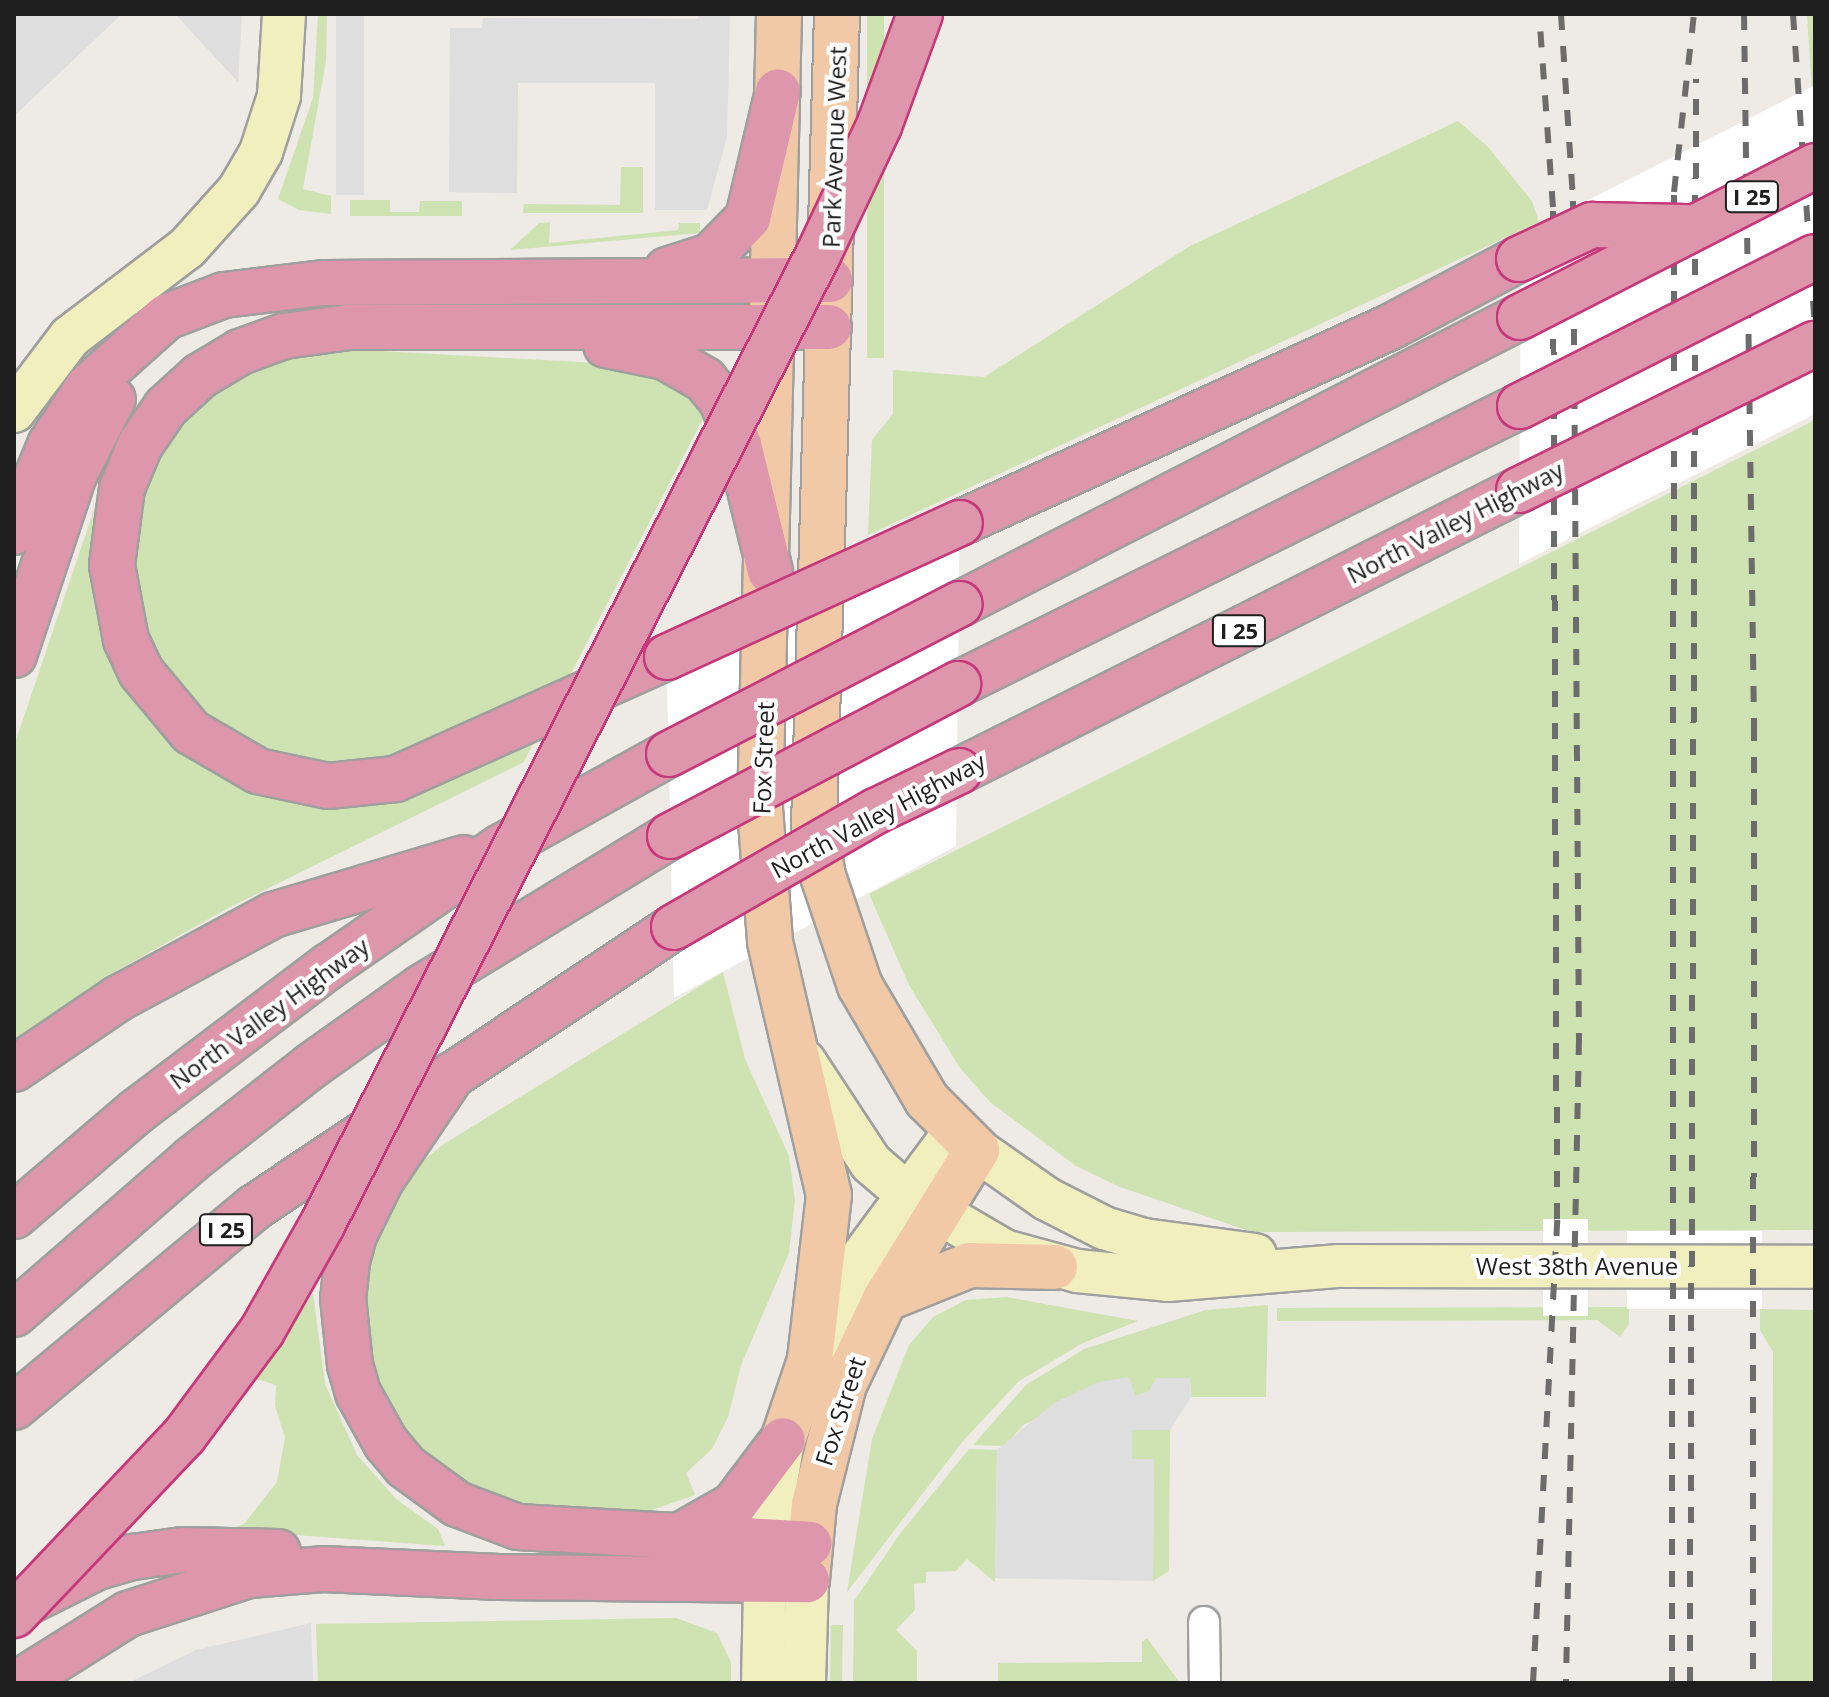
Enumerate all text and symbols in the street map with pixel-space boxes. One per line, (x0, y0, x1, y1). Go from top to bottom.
street label: Park Avenue West (816, 46, 852, 248)
road number: I 25 (1724, 179, 1780, 215)
street label: North Valley Highway (1342, 455, 1568, 589)
road number: I 25 (1211, 613, 1267, 649)
street label: Fox Street (747, 701, 779, 815)
street label: North Valley Highway (766, 746, 990, 884)
street label: North Valley Highway (164, 931, 374, 1095)
road number: I 25 (198, 1212, 254, 1248)
street label: West 38th Avenue (1476, 1252, 1678, 1280)
street label: Fox Street (809, 1353, 871, 1469)

